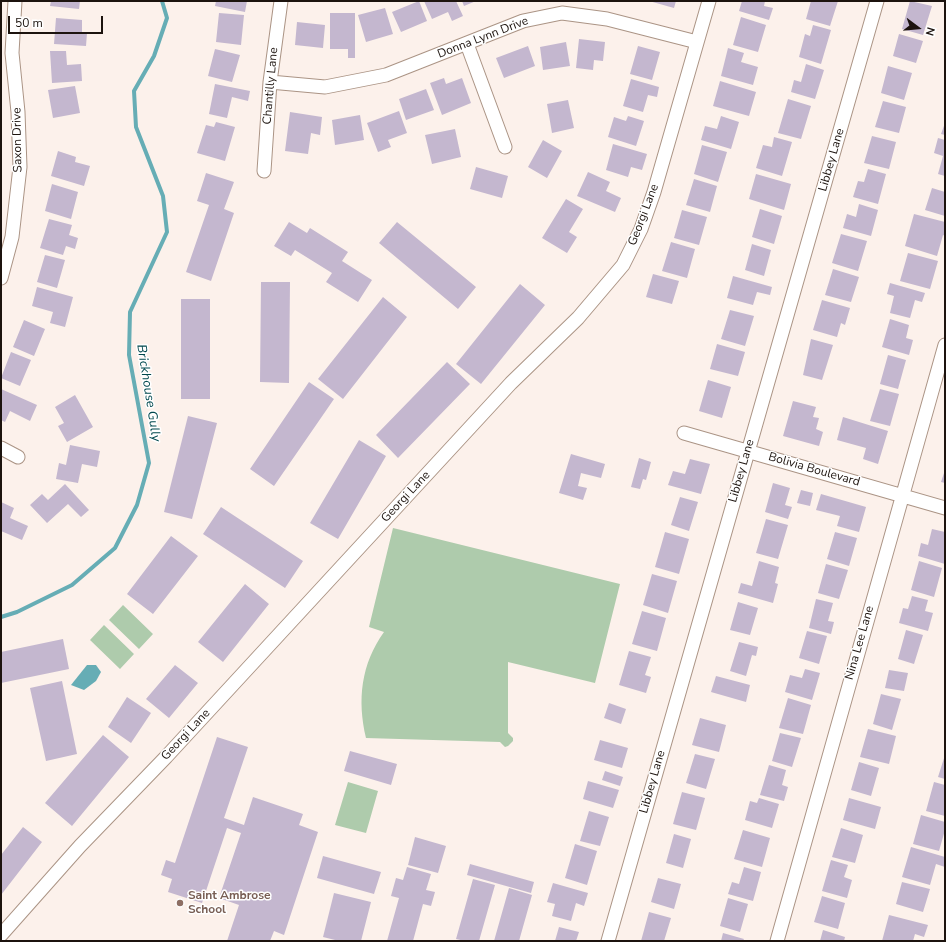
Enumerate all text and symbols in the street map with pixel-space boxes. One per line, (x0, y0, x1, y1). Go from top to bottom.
scale bar (10, 8, 105, 34)
north arrow (898, 8, 938, 48)
street label: Donna Lynn Drive (436, 14, 530, 62)
text: 50 m (15, 15, 43, 31)
text: N (922, 25, 938, 37)
street label: Chantilly Lane (260, 47, 282, 125)
street label: Saxon Drive (10, 107, 26, 173)
street label: Libbey Lane (816, 127, 848, 193)
street label: Georgi Lane (626, 182, 662, 248)
water label: Brickhouse Gully (133, 343, 163, 443)
street label: Libbey Lane (726, 438, 758, 504)
street label: Bolivia Boulevard (767, 450, 861, 490)
street label: Georgi Lane (379, 468, 433, 526)
street label: Nina Lee Lane (843, 604, 877, 682)
street label: Georgi Lane (159, 706, 213, 764)
street label: Libbey Lane (637, 749, 669, 815)
place label: Saint Ambrose School (188, 889, 271, 917)
marker: Saint Ambrose School (175, 898, 185, 908)

